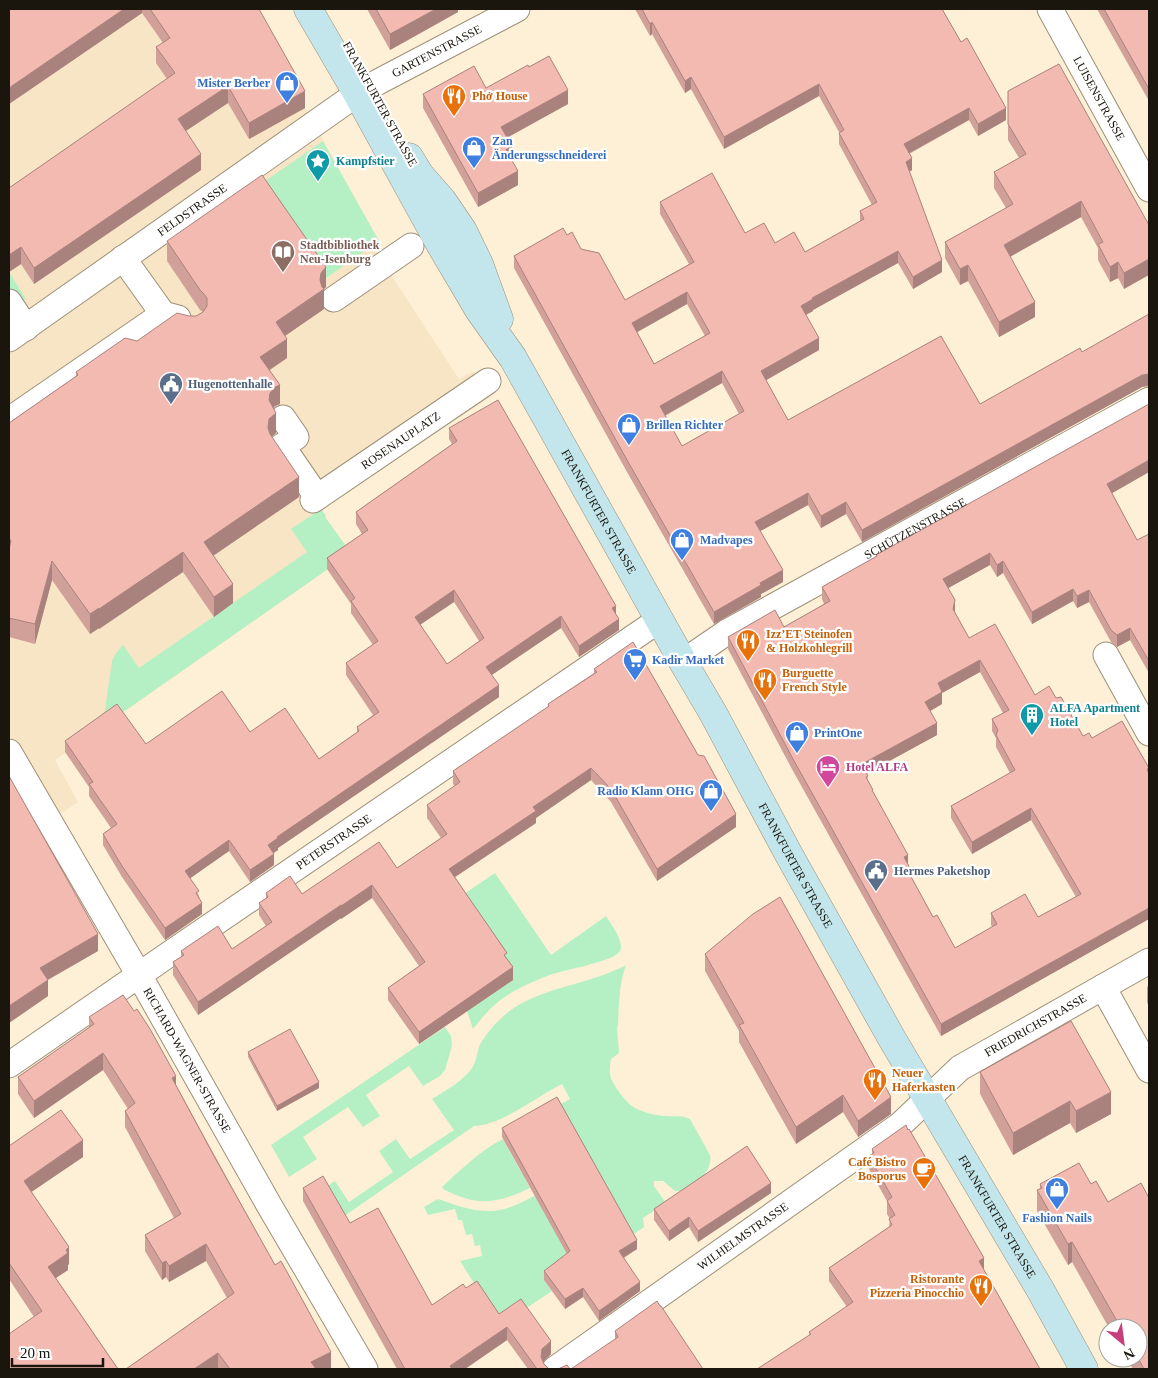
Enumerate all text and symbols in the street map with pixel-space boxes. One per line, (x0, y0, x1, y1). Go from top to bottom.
street label: GARTENSTRASSE (389, 22, 484, 81)
street label: FRANKFURTER STRASSE (340, 39, 420, 169)
street label: LUISENSTRASSE (1070, 54, 1128, 143)
shop icon: Mister Berber (274, 70, 300, 104)
place label: Mister Berber (197, 76, 271, 90)
restaurant icon: Phở House (441, 83, 467, 117)
place label: Phở House (472, 89, 528, 103)
place label: Zan Änderungsschneiderei (492, 134, 607, 162)
shop icon: Zan Änderungsschneiderei (461, 135, 487, 169)
place icon: Kampfstier (305, 148, 331, 182)
place label: Kampfstier (336, 154, 395, 168)
street label: FELDSTRASSE (155, 181, 229, 239)
place label: Stadtbibliothek Neu-Isenburg (300, 238, 380, 266)
library icon: Stadtbibliothek Neu-Isenburg (270, 239, 296, 273)
public building icon: Hugenottenhalle (158, 371, 184, 405)
place label: Hugenottenhalle (188, 377, 273, 391)
street label: ROSENAUPLATZ (358, 409, 443, 472)
shop icon: Brillen Richter (616, 412, 642, 446)
place label: Brillen Richter (646, 418, 724, 432)
street label: FRANKFURTER STRASSE (558, 447, 639, 576)
street label: SCHÜTZENSTRASSE (862, 495, 969, 562)
shop icon: Madvapes (669, 527, 695, 561)
place label: Madvapes (700, 533, 753, 547)
place label: Izz’ET Steinofen & Holzkohlegrill (766, 627, 853, 655)
restaurant icon: Izz’ET Steinofen & Holzkohlegrill (735, 628, 761, 662)
supermarket icon: Kadir Market (622, 647, 648, 681)
place label: Kadir Market (652, 653, 724, 667)
place label: Burguette French Style (782, 666, 847, 694)
restaurant icon: Burguette French Style (752, 667, 778, 701)
place label: ALFA Apartment Hotel (1050, 701, 1140, 729)
building icon: ALFA Apartment Hotel (1019, 702, 1045, 736)
shop icon: PrintOne (784, 720, 810, 754)
place label: PrintOne (814, 726, 863, 740)
hotel icon: Hotel ALFA (815, 754, 841, 788)
place label: Hotel ALFA (846, 760, 908, 774)
shop icon: Radio Klann OHG (698, 778, 724, 812)
place label: Radio Klann OHG (597, 784, 694, 798)
street label: FRANKFURTER STRASSE (756, 801, 836, 931)
street label: PETERSTRASSE (293, 811, 374, 873)
public building icon: Hermes Paketshop (863, 858, 889, 892)
place label: Hermes Paketshop (894, 864, 991, 878)
street label: RICHARD-WAGNER-STRASSE (141, 985, 234, 1135)
street label: FRIEDRICHSTRASSE (982, 991, 1089, 1060)
place label: Neuer Haferkasten (892, 1066, 956, 1094)
restaurant icon: Neuer Haferkasten (862, 1067, 888, 1101)
street label: FRANKFURTER STRASSE (955, 1153, 1039, 1281)
place label: Café Bistro Bosporus (848, 1155, 906, 1183)
cafe icon: Café Bistro Bosporus (911, 1156, 937, 1190)
shop icon: Fashion Nails (1044, 1176, 1070, 1210)
street label: WILHELMSTRASSE (695, 1199, 791, 1273)
place label: Fashion Nails (1022, 1211, 1092, 1225)
place label: Ristorante Pizzeria Pinocchio (870, 1272, 965, 1300)
restaurant icon: Ristorante Pizzeria Pinocchio (968, 1273, 994, 1307)
north arrow (1098, 1318, 1148, 1368)
scale bar (12, 1336, 104, 1368)
text: 20 m (20, 1345, 51, 1361)
text: N (1121, 1345, 1137, 1363)

